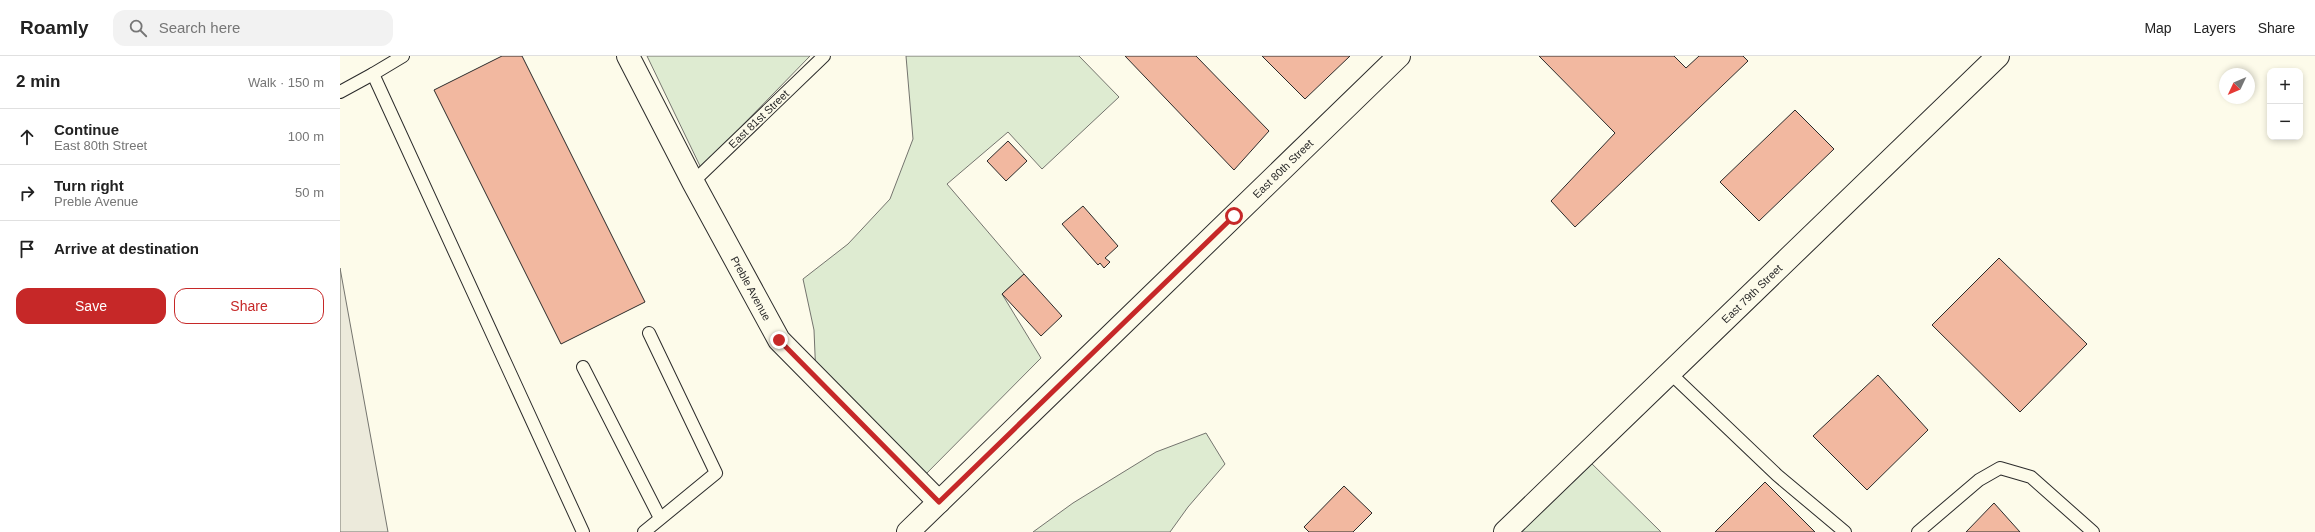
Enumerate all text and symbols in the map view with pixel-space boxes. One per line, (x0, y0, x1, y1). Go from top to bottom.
search box (113, 10, 393, 46)
text: Roamly (20, 17, 89, 38)
icon: search (127, 17, 149, 39)
text: Search here (159, 19, 240, 36)
text: Map (2144, 20, 2172, 36)
text: Layers (2194, 20, 2236, 36)
text: Share (2258, 20, 2295, 36)
north arrow (2219, 68, 2255, 104)
map controls (2267, 68, 2303, 140)
button: + (2267, 68, 2303, 104)
text: 2 min (16, 72, 60, 91)
text: Walk · 150 m (248, 75, 324, 90)
street label: East 81st Street (726, 87, 791, 150)
button: − (2267, 104, 2303, 140)
text: Continue (54, 121, 119, 138)
icon: ahead (16, 126, 38, 148)
text: 100 m (288, 129, 324, 144)
street label: East 80th Street (1250, 137, 1315, 200)
text: East 80th Street (54, 138, 147, 153)
text: Turn right (54, 177, 124, 194)
icon: right (16, 182, 38, 204)
text: 50 m (295, 185, 324, 200)
text: Preble Avenue (54, 194, 138, 209)
route start (1225, 207, 1243, 225)
icon: arrive (16, 238, 38, 260)
text: Arrive at destination (54, 240, 199, 257)
street label: Preble Avenue (729, 254, 773, 323)
street label: East 79th Street (1719, 262, 1784, 326)
button: Save (16, 288, 166, 324)
button: Share (174, 288, 324, 324)
route end (770, 331, 788, 349)

